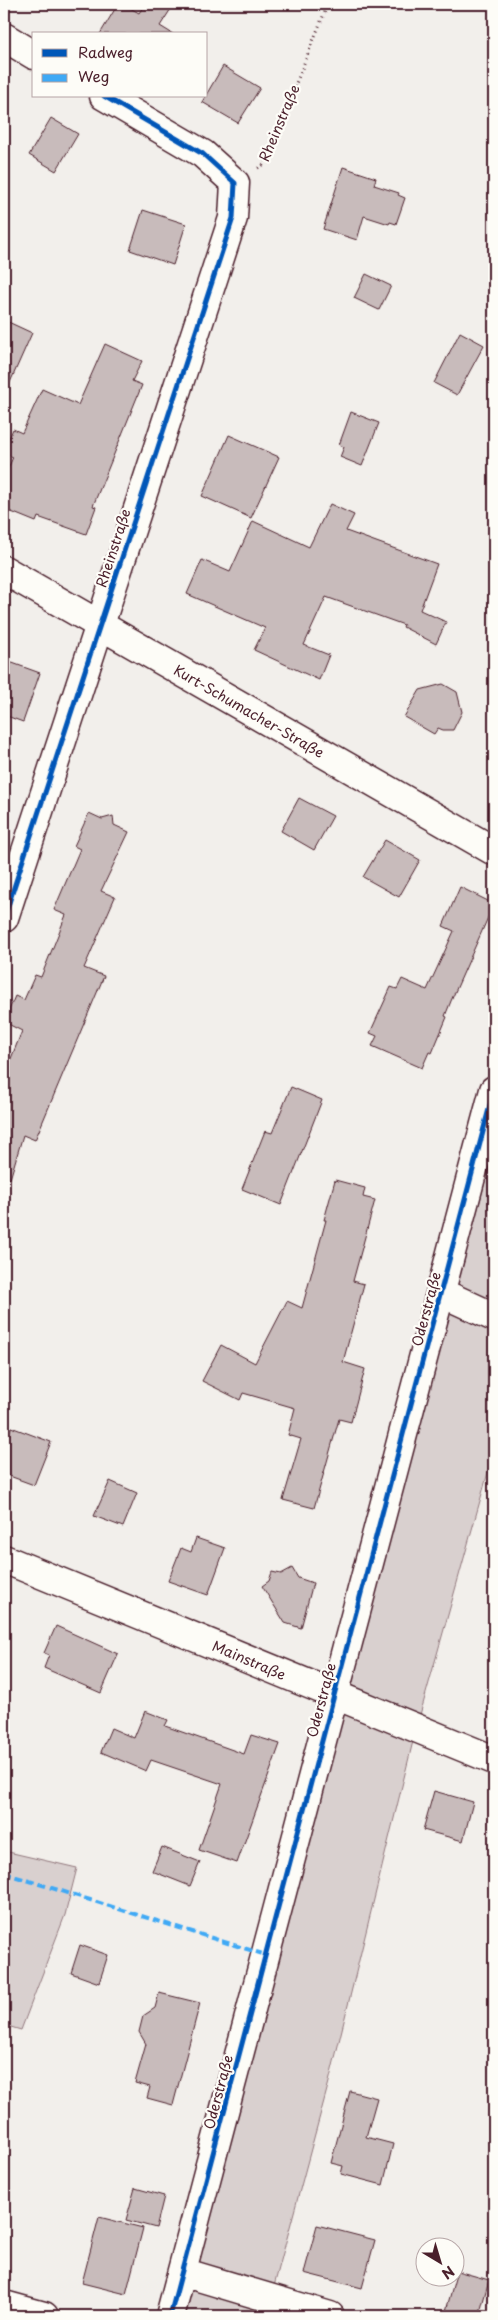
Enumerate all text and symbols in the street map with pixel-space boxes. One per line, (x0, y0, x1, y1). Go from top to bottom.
legend (32, 32, 208, 98)
text: Radweg (78, 40, 133, 63)
text: Weg (78, 64, 109, 87)
street label: Rheinstraße (253, 81, 305, 165)
street label: Rheinstraße (90, 506, 136, 590)
street label: Kurt-Schumacher-Straße (170, 659, 328, 763)
street label: Oderstraße (406, 1269, 446, 1349)
street label: Mainstraße (209, 1635, 289, 1685)
street label: Oderstraße (301, 1660, 341, 1740)
street label: Oderstraße (198, 2052, 238, 2132)
north arrow (416, 2238, 466, 2288)
text: N (437, 2261, 459, 2284)

